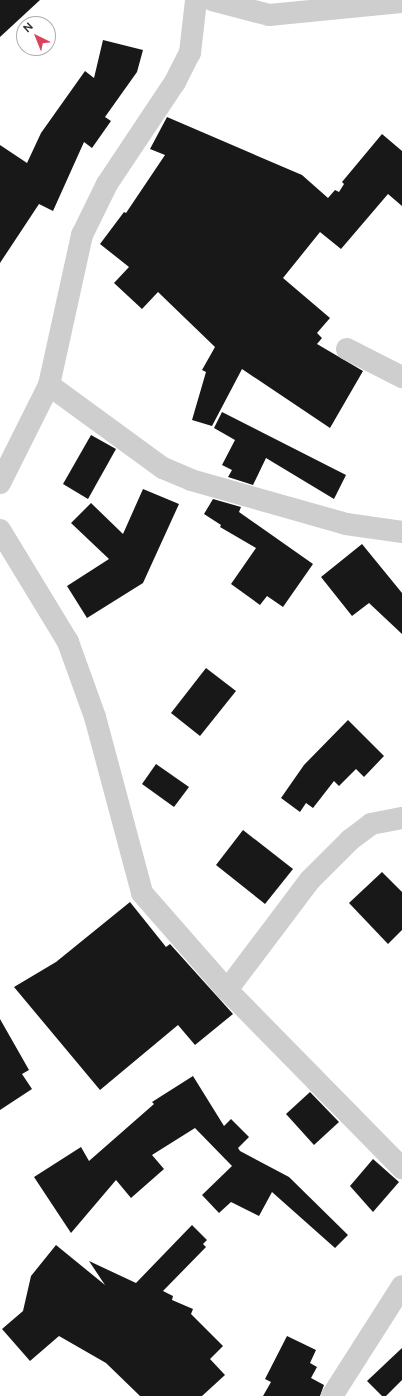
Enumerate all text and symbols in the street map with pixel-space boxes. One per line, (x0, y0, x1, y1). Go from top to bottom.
north arrow (16, 16, 56, 56)
text: N (21, 20, 36, 35)

